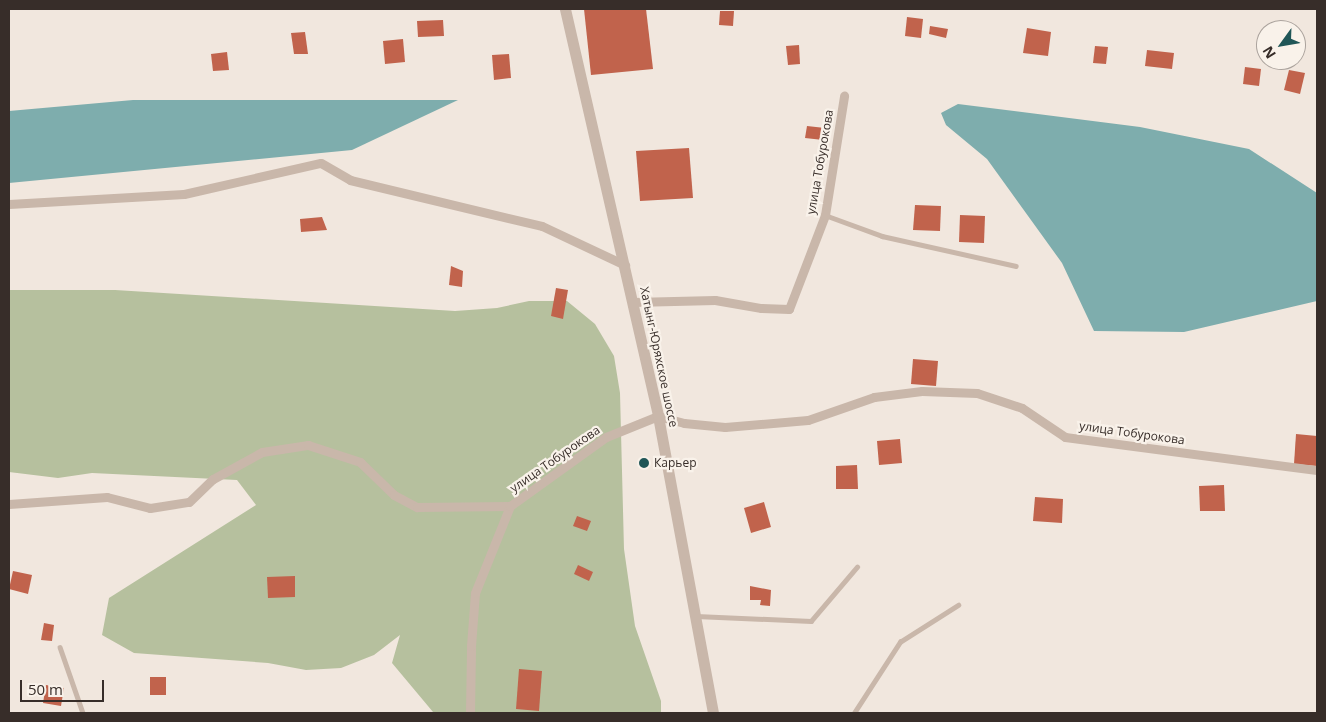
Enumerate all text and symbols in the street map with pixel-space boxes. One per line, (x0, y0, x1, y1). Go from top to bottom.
north arrow (1256, 20, 1306, 70)
text: N (1258, 43, 1280, 63)
street label: улица Тобурокова (804, 108, 836, 216)
street label: Хатынг-Юряхское шоссе (637, 286, 681, 428)
street label: улица Тобурокова (1078, 418, 1186, 448)
street label: улица Тобурокова (507, 423, 603, 495)
place label: Карьер (654, 456, 696, 470)
marker: Карьер (638, 457, 650, 469)
scale bar (22, 670, 106, 702)
text: 50 m (28, 679, 63, 699)

